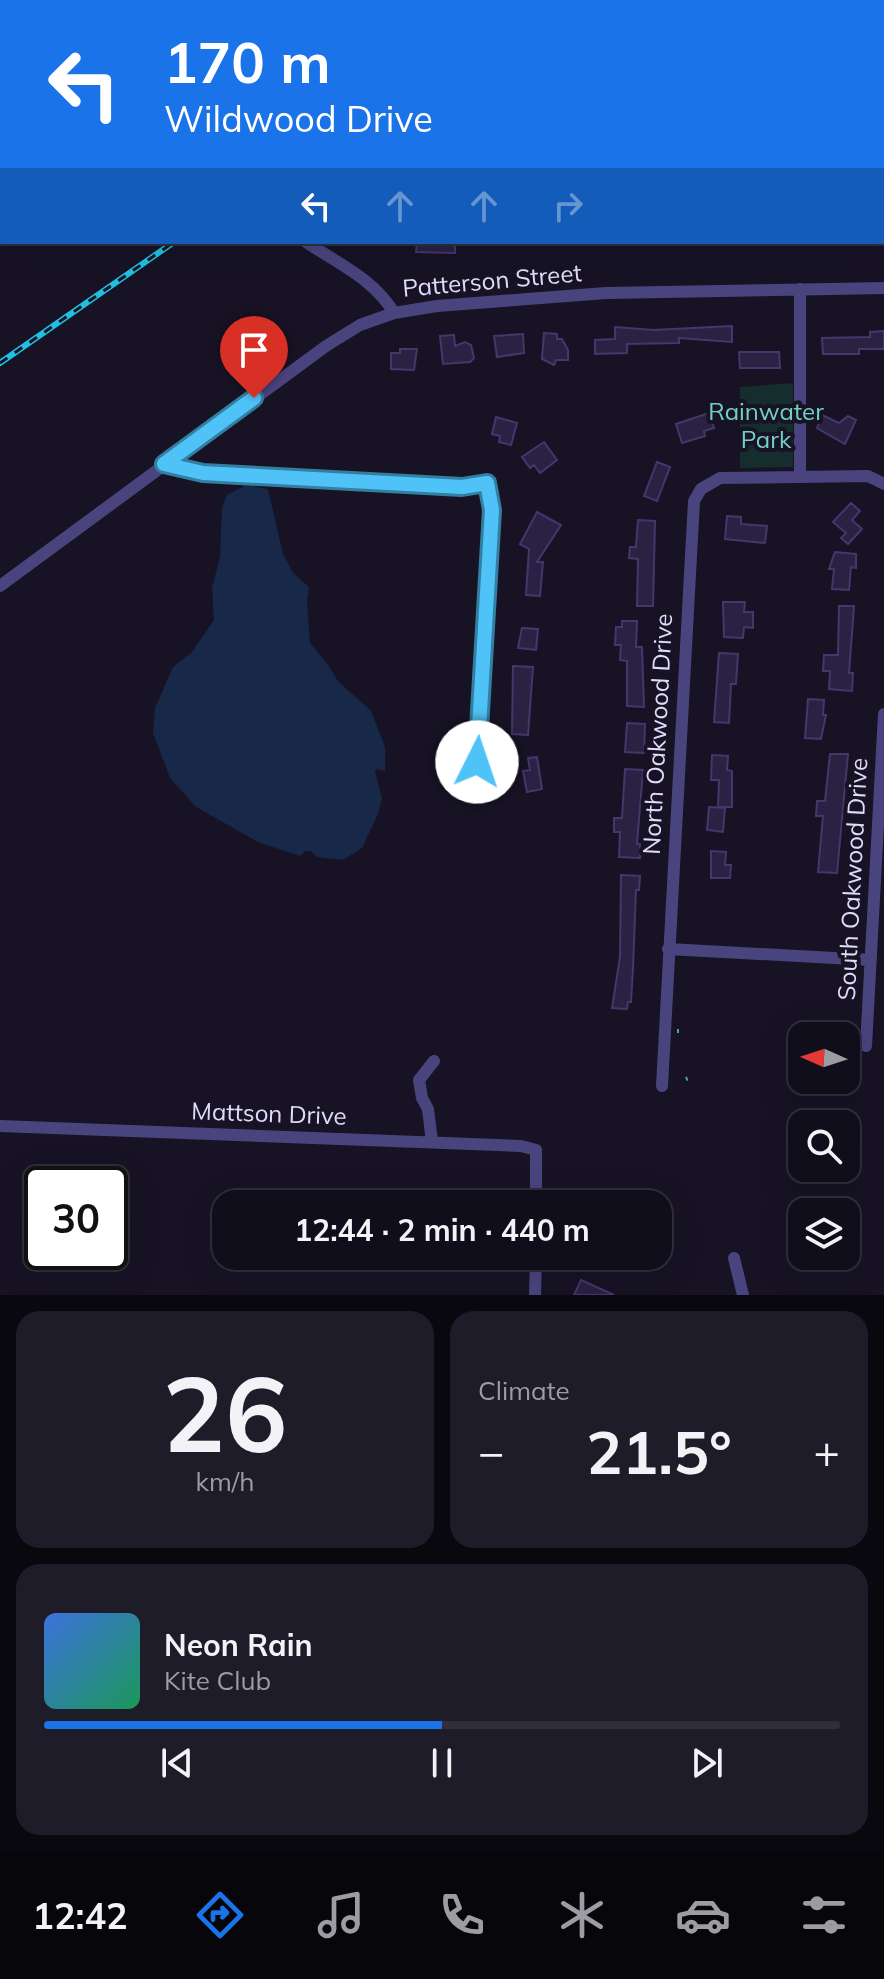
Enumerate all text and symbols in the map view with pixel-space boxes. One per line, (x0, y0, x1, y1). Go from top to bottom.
text: 170 m (164, 27, 331, 97)
icon: left (32, 32, 136, 136)
text: Wildwood Drive (164, 96, 433, 141)
icon: left (294, 184, 338, 228)
icon: ahead (378, 184, 422, 228)
icon: ahead (462, 184, 506, 228)
icon: right (546, 184, 590, 228)
street label: Patterson Street (401, 257, 583, 303)
pin (220, 316, 288, 398)
icon: arrive (232, 328, 276, 372)
park label: Rainwater Park (708, 396, 824, 454)
street label: North Oakwood Drive (636, 613, 678, 855)
position arrow (435, 720, 519, 804)
street label: South Oakwood Drive (831, 757, 873, 1001)
north arrow (788, 1022, 860, 1094)
map controls (788, 1022, 860, 1270)
street label: Mattson Drive (191, 1095, 347, 1131)
button: search (788, 1110, 860, 1182)
speed limit sign: 30 (24, 1166, 128, 1270)
button: layers (788, 1198, 860, 1270)
text: 12:44 · 2 min · 440 m (294, 1211, 590, 1249)
text: 26 (163, 1347, 287, 1478)
text: Climate (478, 1374, 570, 1407)
text: 21.5° (586, 1414, 732, 1489)
text: − (478, 1424, 504, 1479)
text: + (814, 1424, 840, 1479)
text: km/h (196, 1465, 254, 1498)
text: Neon Rain (164, 1626, 313, 1664)
text: Kite Club (164, 1664, 271, 1697)
icon: previous (155, 1741, 199, 1785)
icon: pause (420, 1741, 464, 1785)
icon: next (685, 1741, 729, 1785)
icon: directions (192, 1887, 248, 1943)
icon: music (313, 1887, 369, 1943)
icon: phone (434, 1887, 490, 1943)
icon: climate (554, 1887, 610, 1943)
icon: car (675, 1887, 731, 1943)
icon: filters (796, 1887, 852, 1943)
text: 12:42 (32, 1893, 128, 1938)

